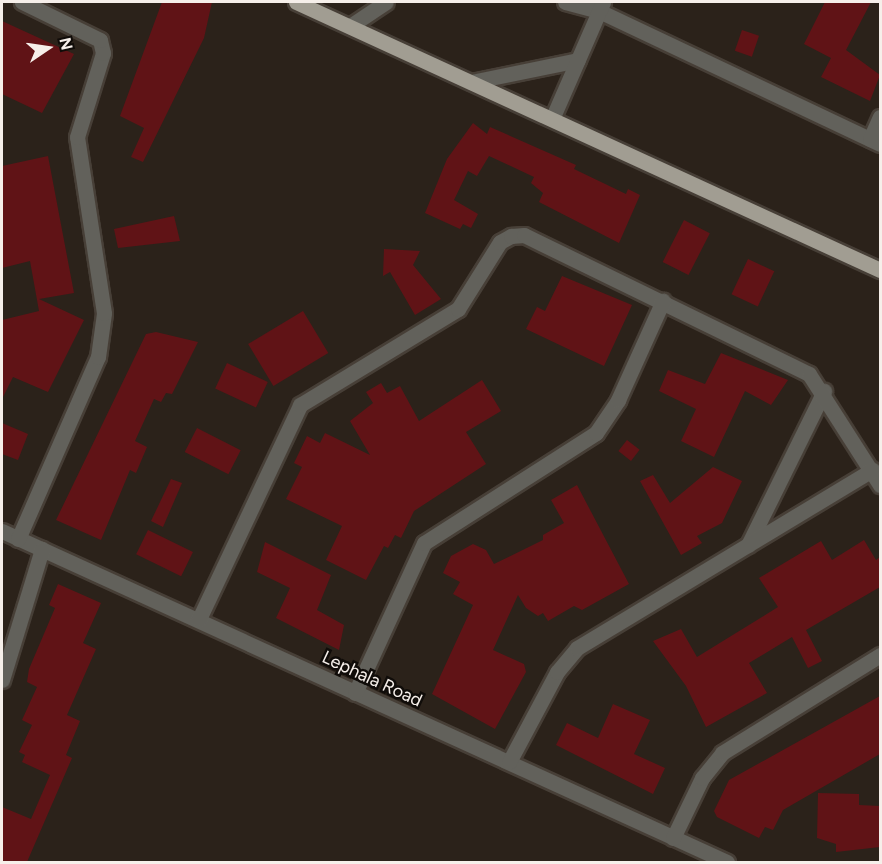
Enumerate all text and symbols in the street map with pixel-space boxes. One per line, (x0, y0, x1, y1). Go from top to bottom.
north arrow (18, 18, 78, 78)
text: N (55, 36, 77, 52)
street label: Lephala Road (318, 646, 426, 712)

